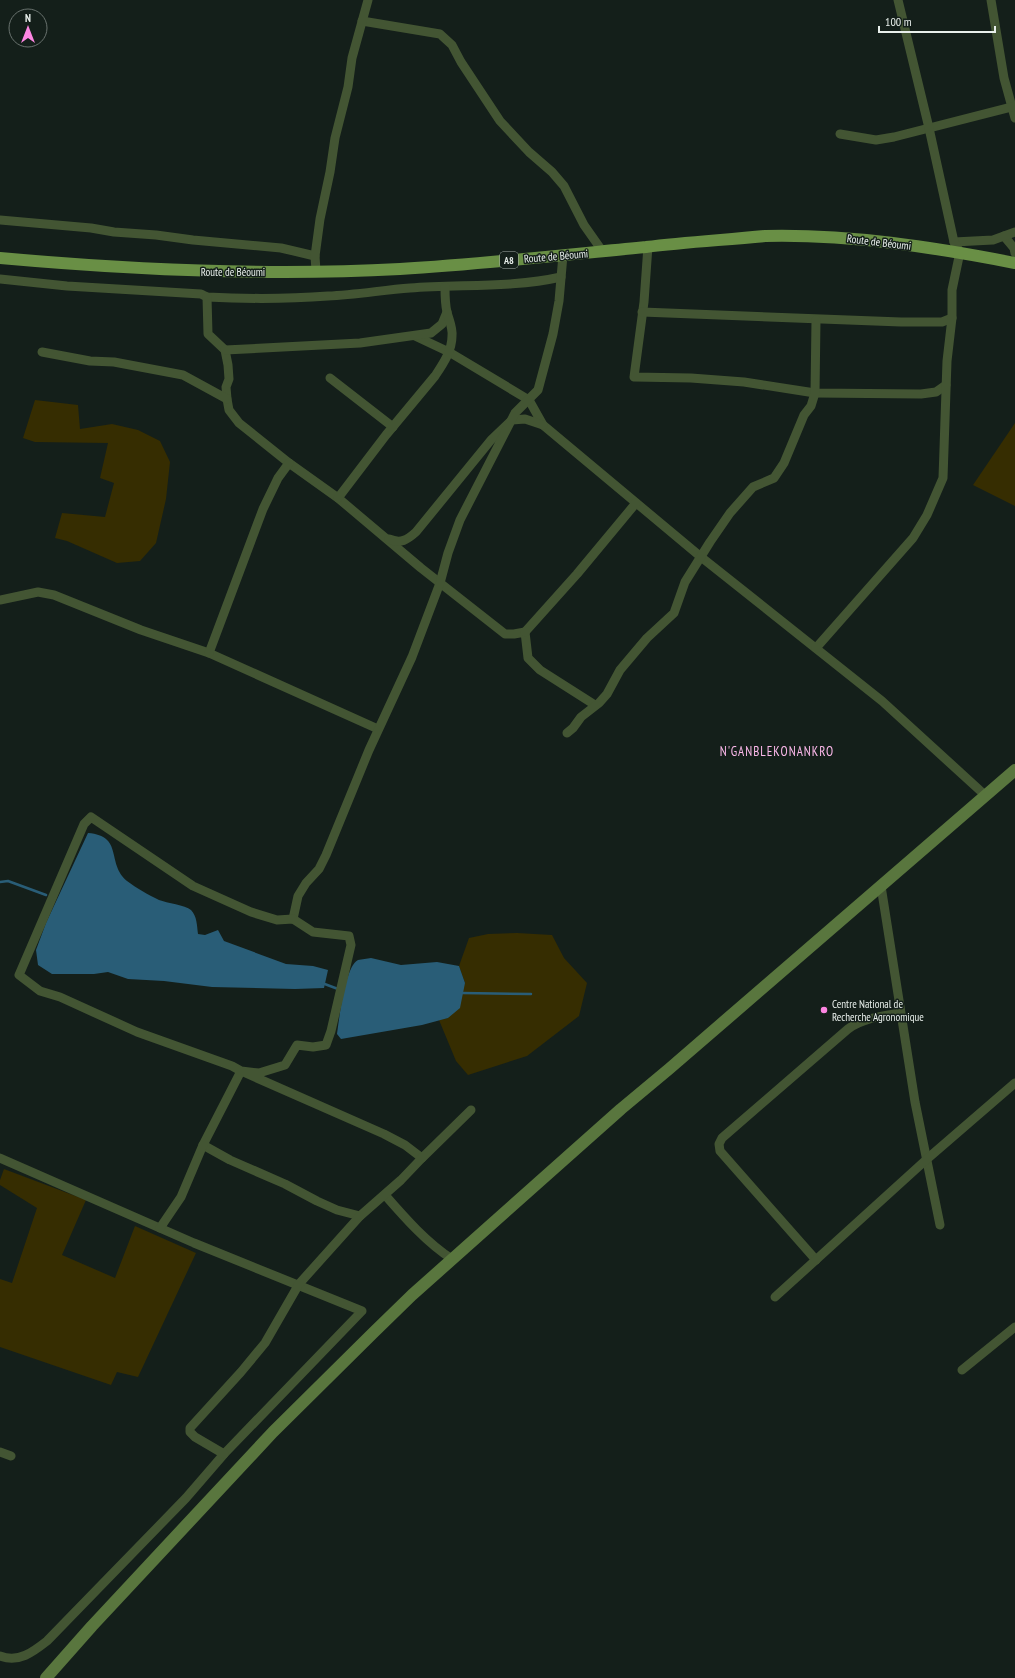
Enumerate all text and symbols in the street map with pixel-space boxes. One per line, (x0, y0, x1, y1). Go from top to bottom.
north arrow (8, 8, 48, 48)
scale bar (879, 8, 995, 34)
text: N (25, 11, 31, 25)
text: 100 m (885, 14, 912, 29)
street label: Route de Béoumi (846, 231, 912, 253)
street label: Route de Béoumi (523, 246, 589, 266)
road number: A8 (500, 252, 518, 268)
street label: Route de Béoumi (201, 265, 265, 279)
district label: N'GANBLEKONANKRO (720, 743, 834, 760)
place label: Centre National de Recherche Agronomique (832, 997, 924, 1024)
marker: Centre National de Recherche Agronomique (819, 1005, 829, 1015)

